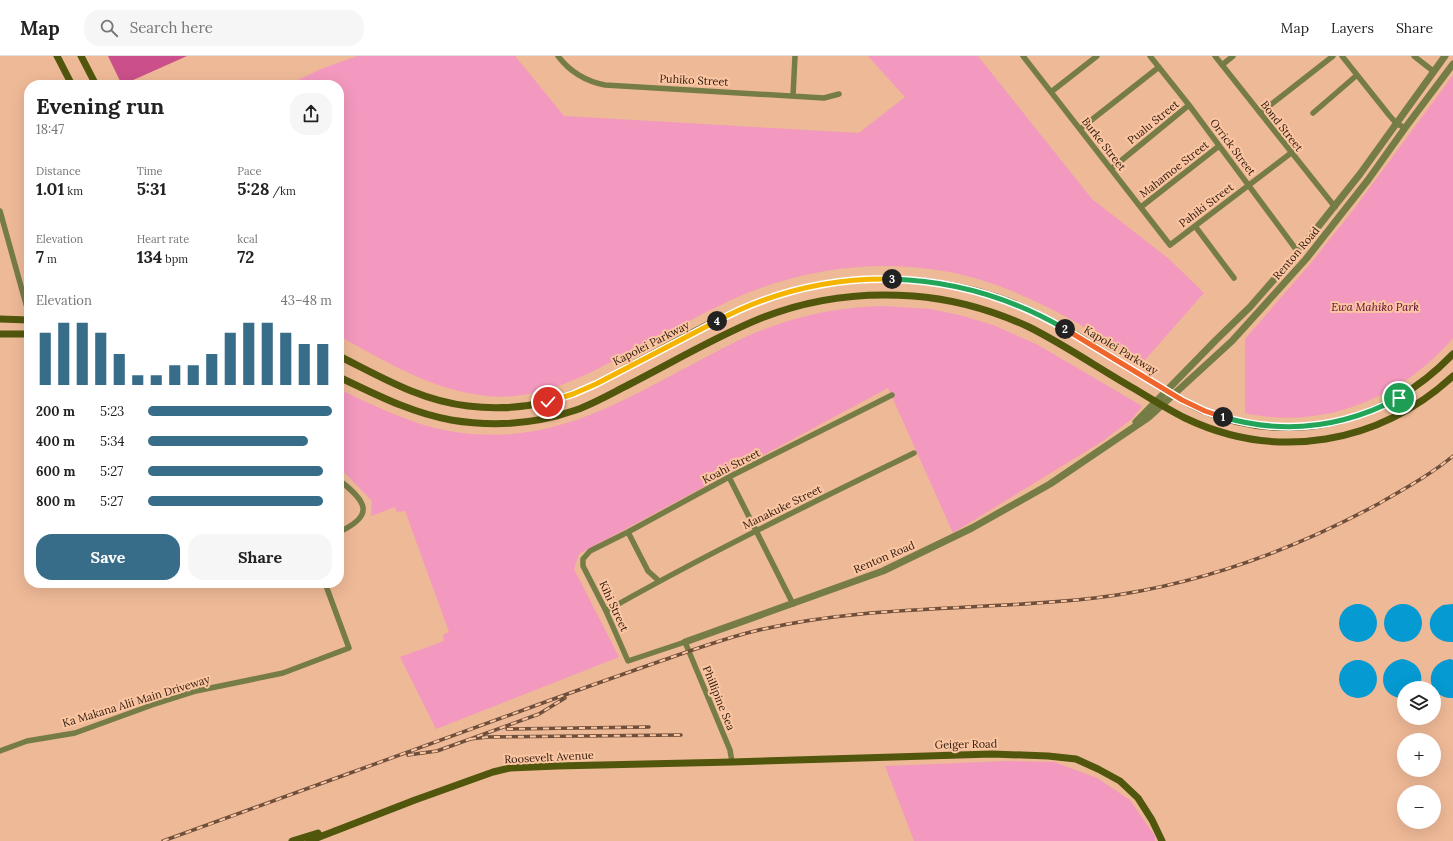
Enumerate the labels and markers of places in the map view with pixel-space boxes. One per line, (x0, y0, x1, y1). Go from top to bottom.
pin: 3 (882, 269, 902, 289)
pin: 4 (707, 311, 727, 331)
pin: 2 (1055, 319, 1075, 339)
pin (1382, 381, 1416, 415)
pin (531, 385, 565, 419)
pin: 1 (1213, 407, 1233, 427)

